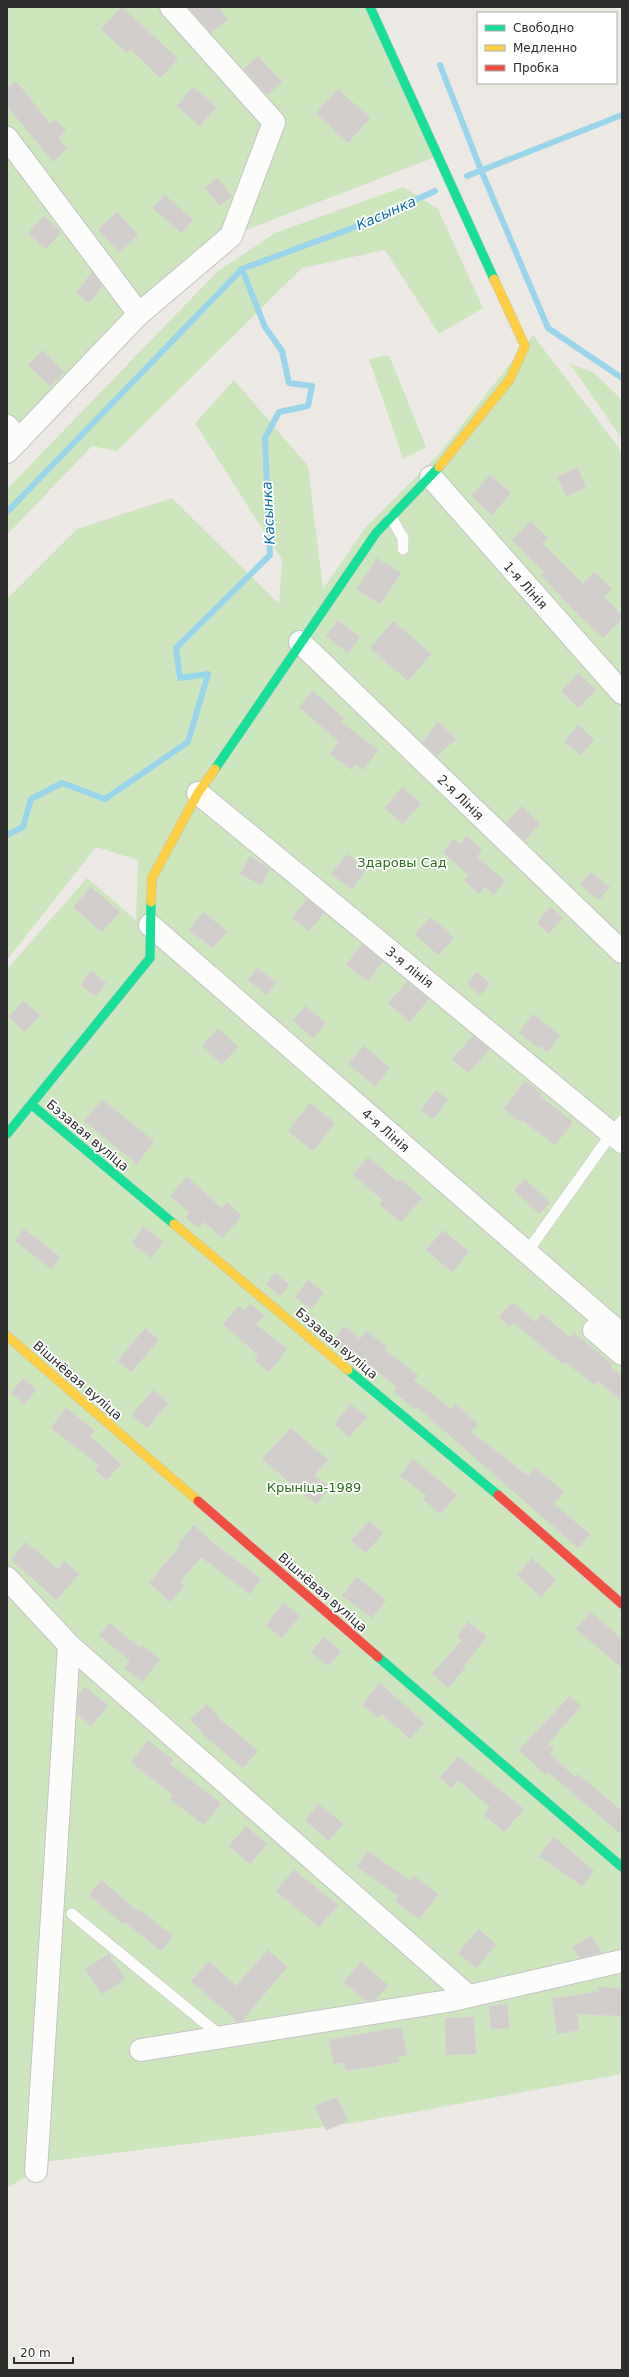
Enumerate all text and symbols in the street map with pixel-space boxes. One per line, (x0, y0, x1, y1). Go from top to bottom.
legend (477, 12, 617, 84)
text: Свободно (513, 21, 574, 35)
text: Медленно (513, 41, 577, 55)
text: Пробка (513, 61, 559, 75)
water label: Касынка (354, 193, 418, 233)
water label: Касынка (258, 481, 278, 545)
street label: 1-я Лінія (501, 559, 551, 612)
street label: 2-я Лінія (434, 772, 487, 823)
park label: Здаровы Сад (357, 855, 447, 870)
street label: 3-я лінія (383, 944, 436, 991)
street label: Бэзавая вуліца (44, 1097, 132, 1174)
street label: 4-я Лінія (359, 1106, 413, 1155)
street label: Бэзавая вуліца (293, 1305, 381, 1382)
street label: Вішнёвая вуліца (30, 1338, 125, 1423)
park label: Крыніца-1989 (267, 1480, 361, 1495)
street label: Вішнёвая вуліца (275, 1550, 370, 1635)
scale bar (14, 2339, 73, 2365)
text: 20 m (20, 2346, 51, 2360)

